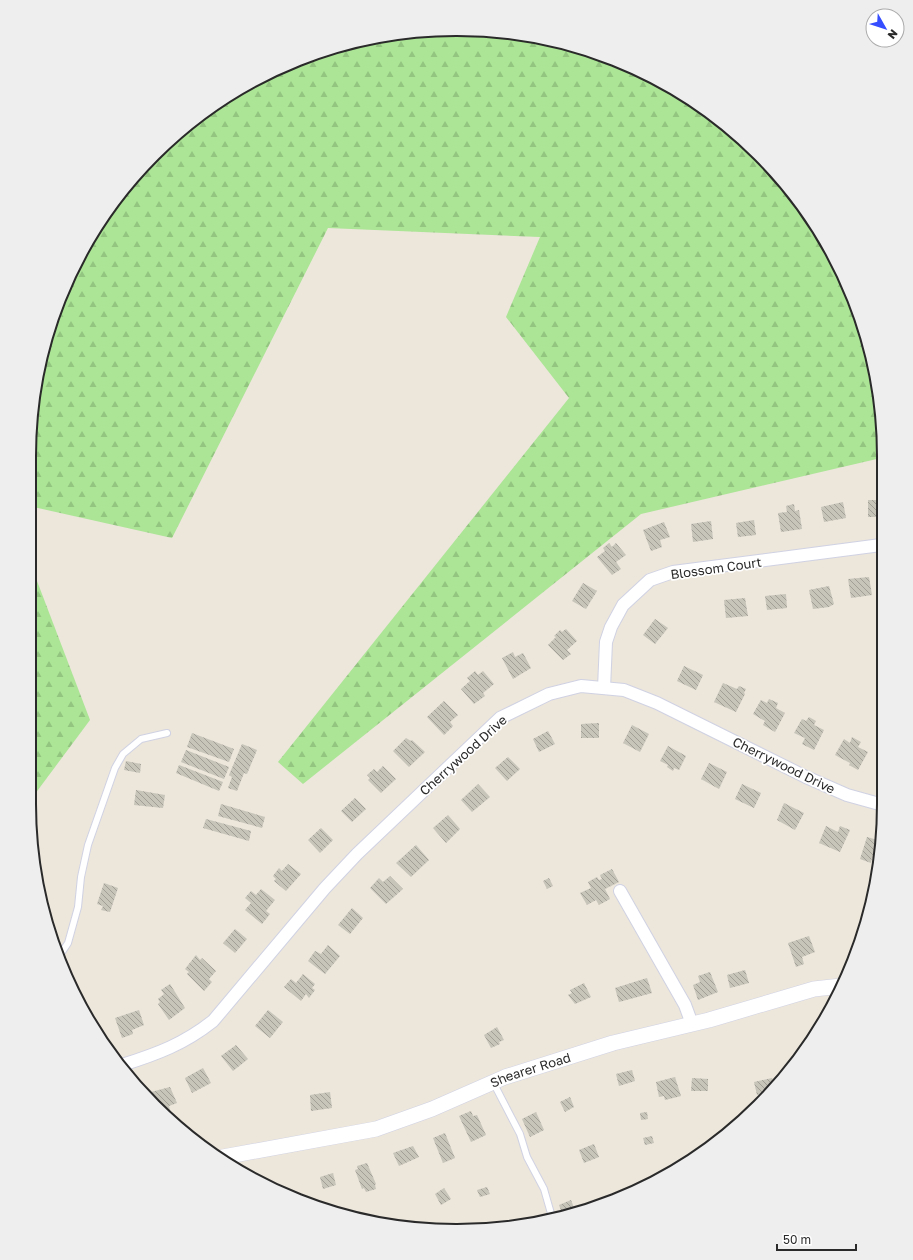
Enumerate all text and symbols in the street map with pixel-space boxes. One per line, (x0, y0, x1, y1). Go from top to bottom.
north arrow (865, 8, 905, 48)
text: N (885, 27, 901, 42)
street label: Blossom Court (669, 554, 763, 582)
street label: Cherrywood Drive (416, 712, 510, 798)
street label: Cherrywood Drive (730, 733, 838, 797)
street label: Shearer Road (487, 1049, 573, 1091)
scale bar (777, 1226, 856, 1252)
text: 50 m (783, 1232, 811, 1247)

